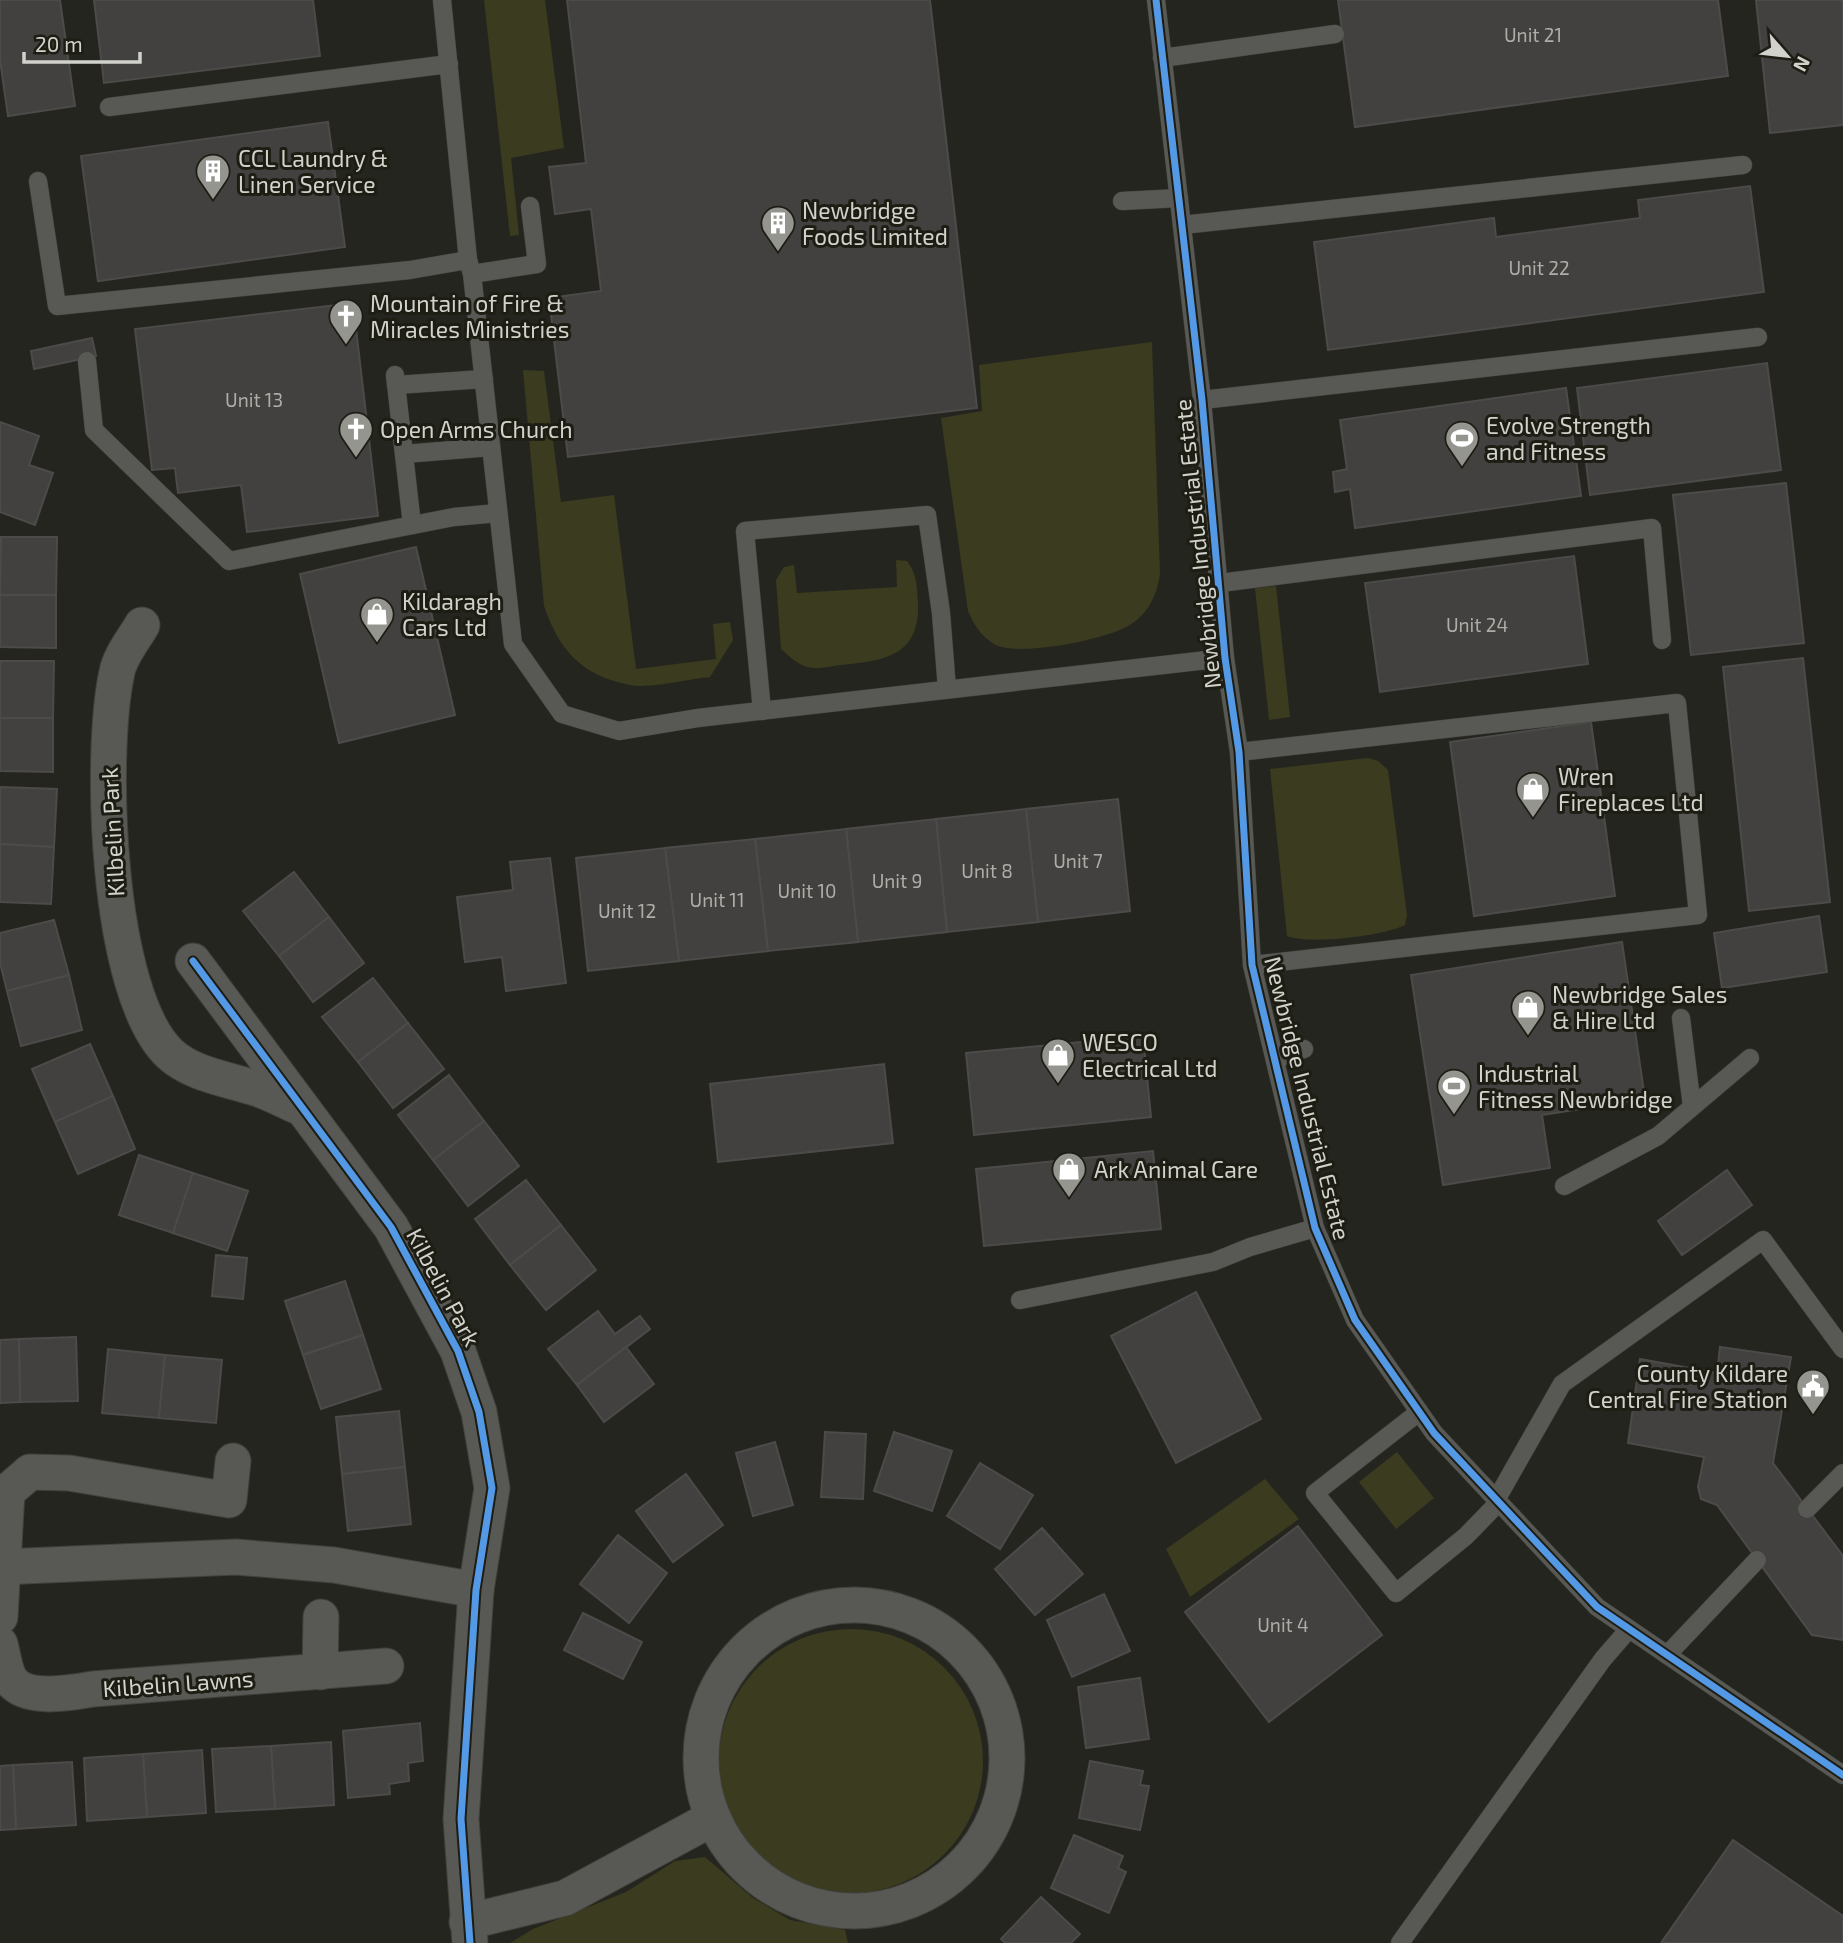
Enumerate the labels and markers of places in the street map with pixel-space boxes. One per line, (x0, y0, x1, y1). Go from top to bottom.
place label: CCL Laundry & Linen Service (238, 144, 388, 198)
building icon: CCL Laundry & Linen Service (194, 152, 232, 201)
place label: Newbridge Foods Limited (802, 196, 948, 250)
building icon: Newbridge Foods Limited (759, 204, 797, 253)
place label: Mountain of Fire & Miracles Ministries (370, 289, 569, 343)
church icon: Mountain of Fire & Miracles Ministries (327, 297, 365, 346)
church icon: Open Arms Church (337, 410, 375, 459)
place label: Evolve Strength and Fitness (1486, 411, 1651, 465)
place label: Open Arms Church (380, 415, 573, 443)
sports icon: Evolve Strength and Fitness (1443, 419, 1481, 468)
place label: Kildaragh Cars Ltd (402, 587, 502, 641)
shop icon: Kildaragh Cars Ltd (358, 595, 396, 644)
place label: Wren Fireplaces Ltd (1558, 762, 1704, 816)
shop icon: Wren Fireplaces Ltd (1514, 770, 1552, 819)
place label: Newbridge Sales & Hire Ltd (1552, 980, 1727, 1034)
shop icon: Newbridge Sales & Hire Ltd (1509, 988, 1547, 1037)
place label: WESCO Electrical Ltd (1082, 1028, 1217, 1082)
shop icon: WESCO Electrical Ltd (1039, 1036, 1077, 1085)
place label: Industrial Fitness Newbridge (1478, 1059, 1673, 1113)
sports icon: Industrial Fitness Newbridge (1435, 1067, 1473, 1116)
shop icon: Ark Animal Care (1050, 1150, 1088, 1199)
place label: Ark Animal Care (1094, 1155, 1258, 1183)
place label: County Kildare Central Fire Station (1588, 1359, 1788, 1413)
public building icon: County Kildare Central Fire Station (1794, 1367, 1832, 1416)

